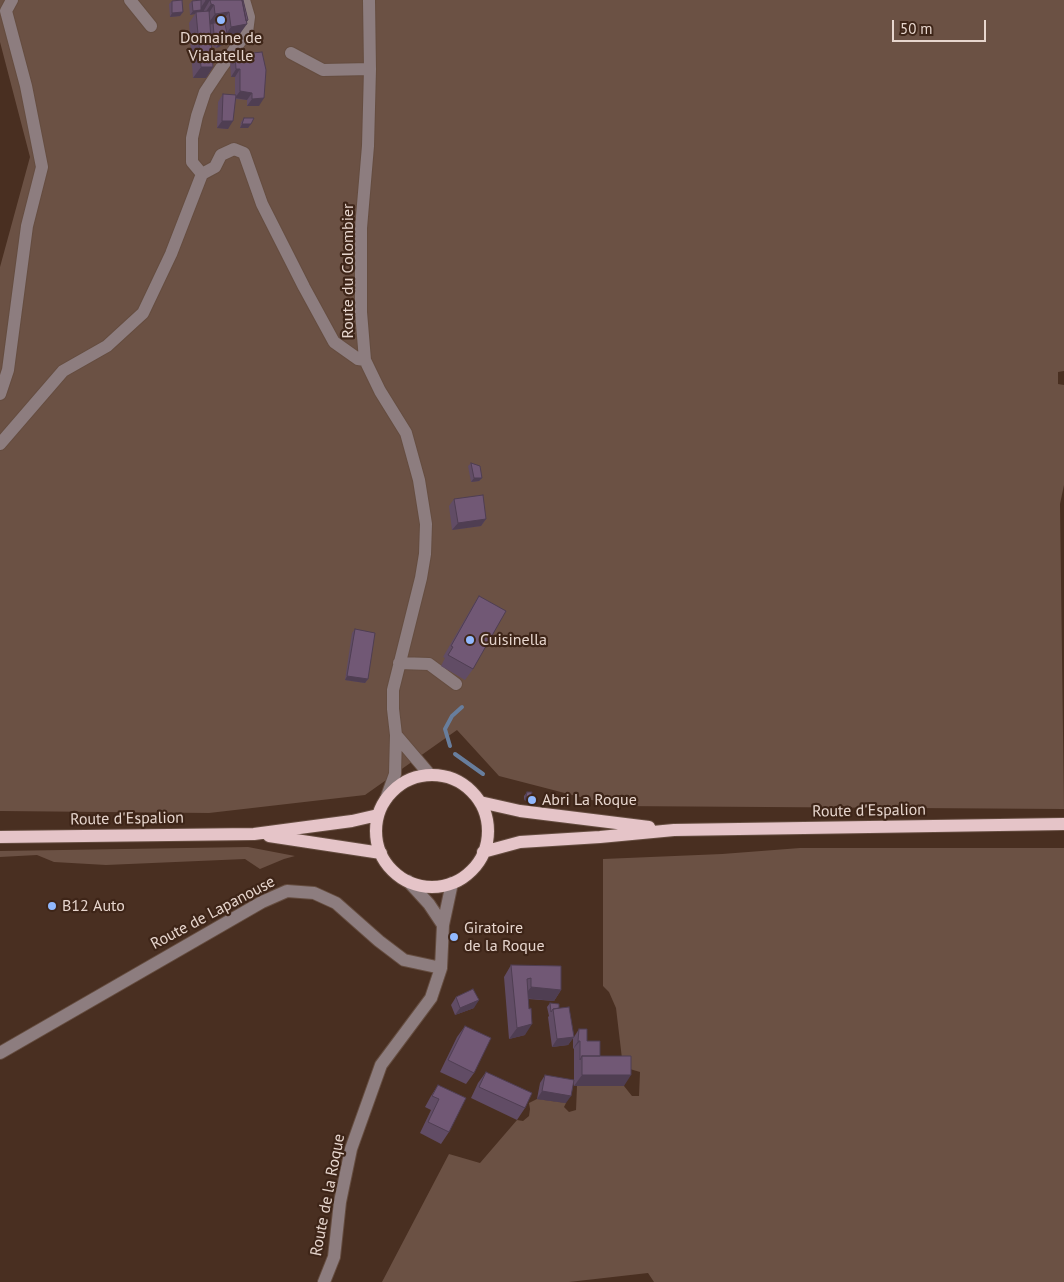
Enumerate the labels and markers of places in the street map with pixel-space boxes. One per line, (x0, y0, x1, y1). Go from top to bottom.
marker: Domaine de Vialatelle (215, 14, 227, 26)
place label: Domaine de Vialatelle (180, 28, 262, 66)
place label: Cuisinella (480, 630, 547, 650)
marker: Cuisinella (464, 634, 476, 646)
place label: Abri La Roque (542, 790, 637, 810)
marker: Abri La Roque (526, 794, 538, 806)
place label: B12 Auto (62, 896, 125, 916)
marker: B12 Auto (46, 900, 58, 912)
place label: Giratoire de la Roque (464, 918, 545, 956)
marker: Giratoire de la Roque (448, 931, 460, 943)

